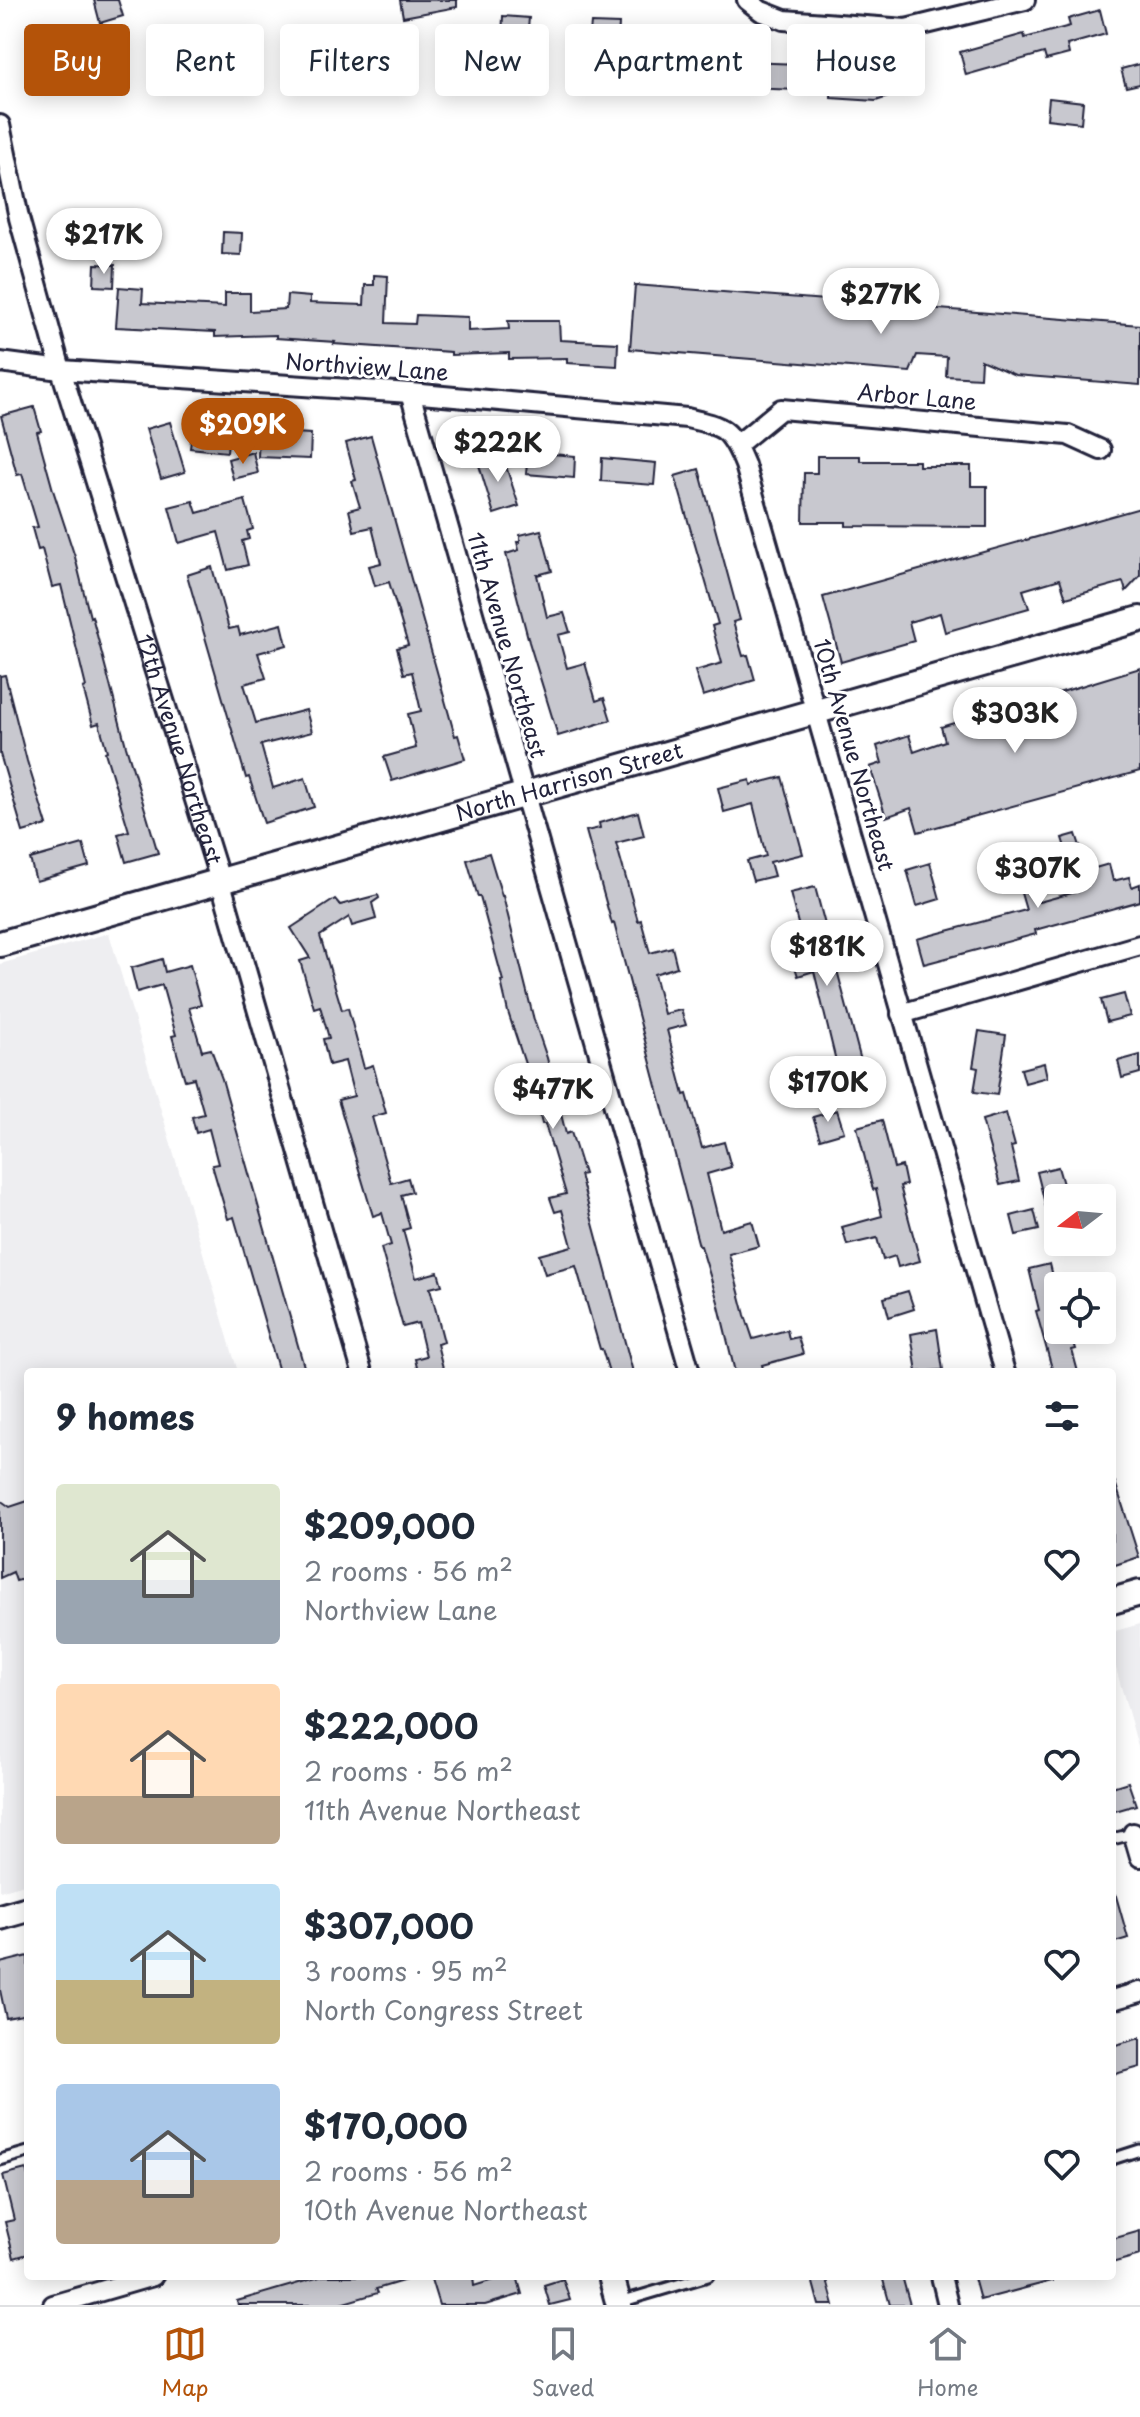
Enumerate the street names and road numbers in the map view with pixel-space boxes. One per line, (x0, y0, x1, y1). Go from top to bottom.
street label: Northview Lane (284, 343, 450, 388)
street label: Arbor Lane (856, 374, 978, 417)
street label: 11th Avenue Northeast (460, 528, 557, 762)
street label: 12th Avenue Northeast (129, 629, 232, 869)
street label: 10th Avenue Northeast (807, 635, 904, 875)
street label: North Harrison Street (452, 732, 686, 828)

